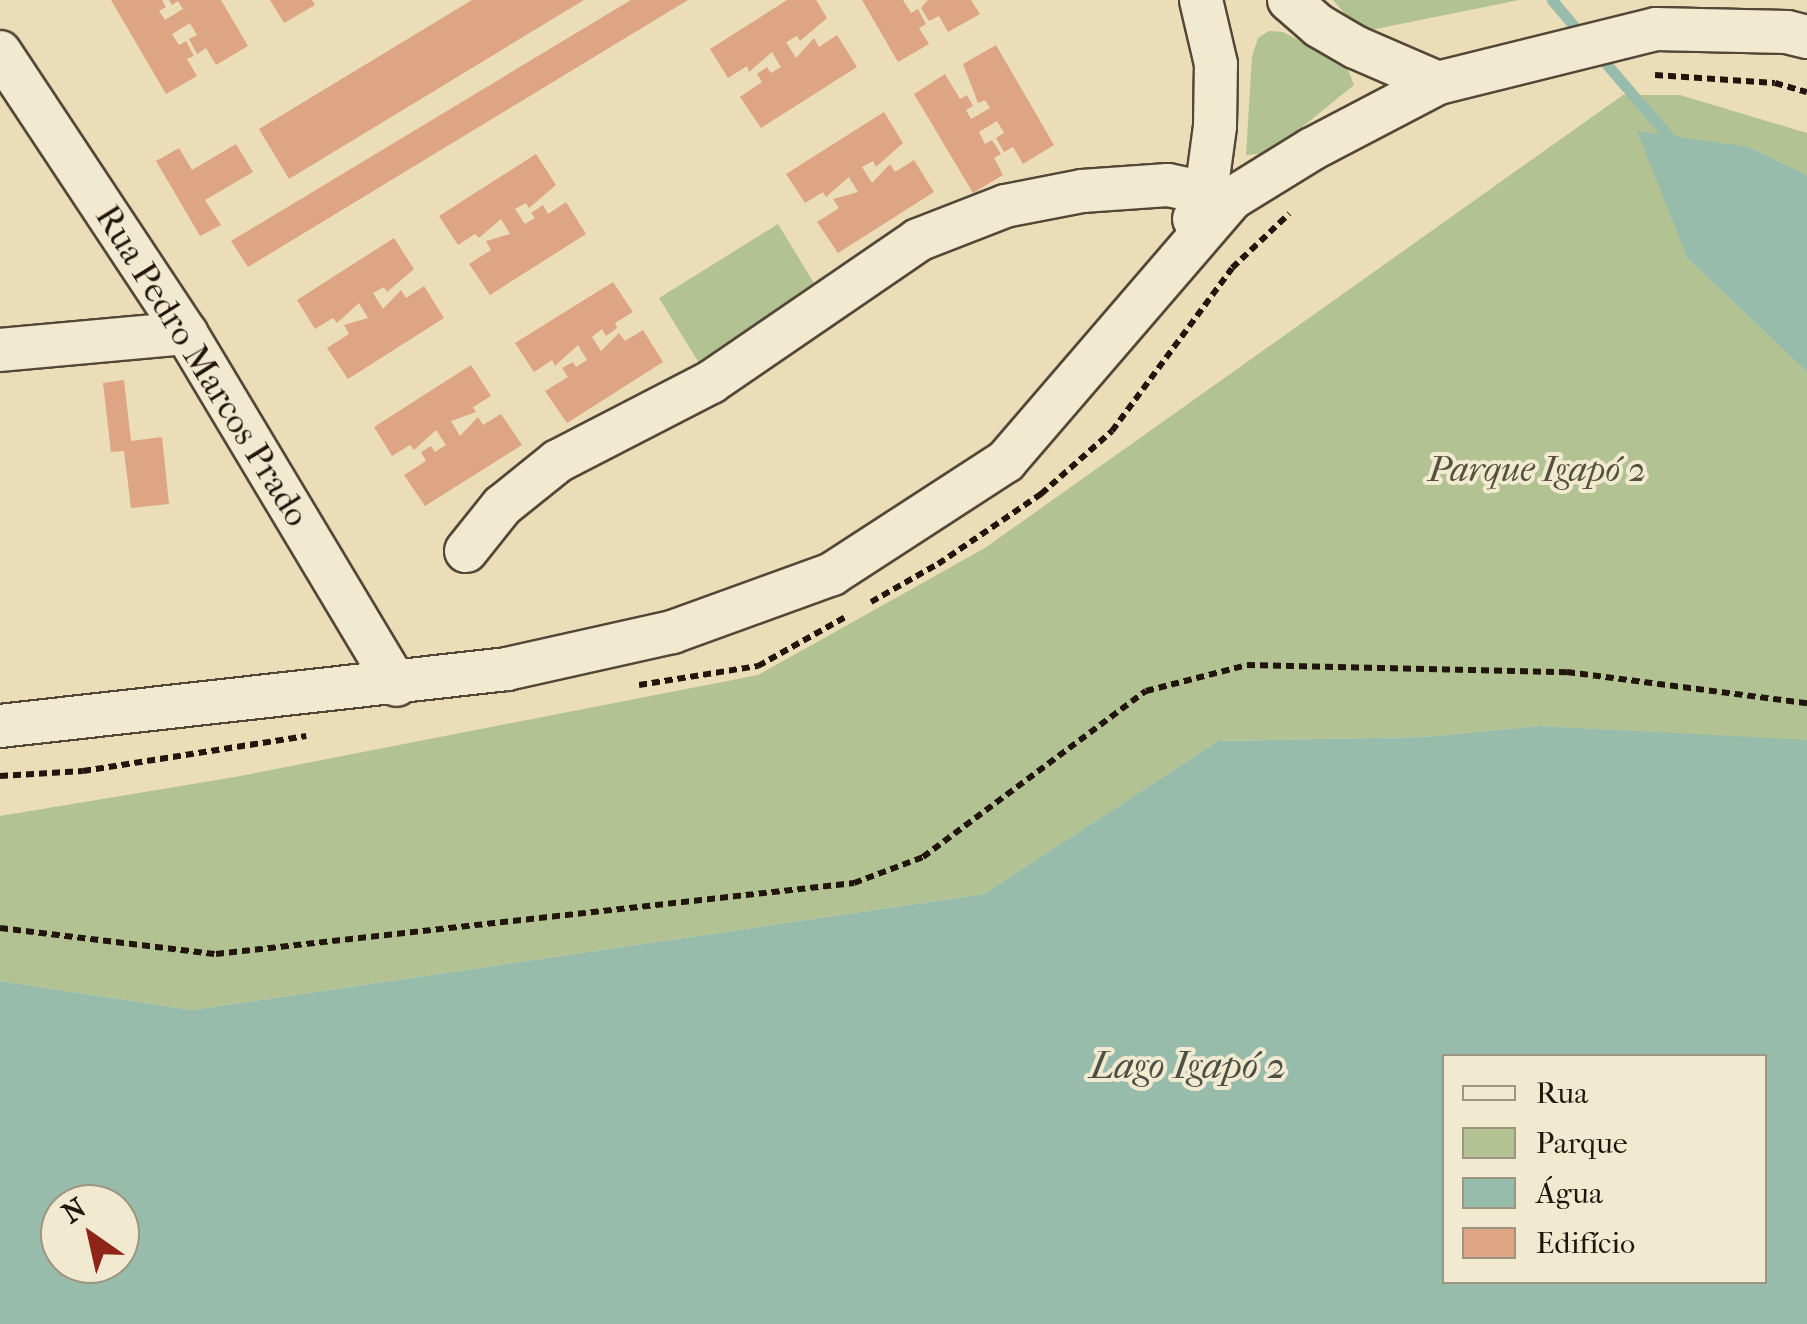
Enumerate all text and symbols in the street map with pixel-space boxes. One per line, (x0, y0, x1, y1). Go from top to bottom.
street label: Rua Pedro Marcos Prado (86, 198, 318, 534)
park label: Parque Igapó 2 (1428, 449, 1646, 491)
water label: Lago Igapó 2 (1090, 1043, 1286, 1089)
legend (1442, 1054, 1767, 1284)
text: Rua (1536, 1076, 1588, 1111)
text: Parque (1536, 1126, 1628, 1161)
text: Água (1536, 1176, 1603, 1211)
north arrow (40, 1184, 140, 1284)
text: N (56, 1191, 92, 1230)
text: Edifício (1536, 1226, 1635, 1261)

